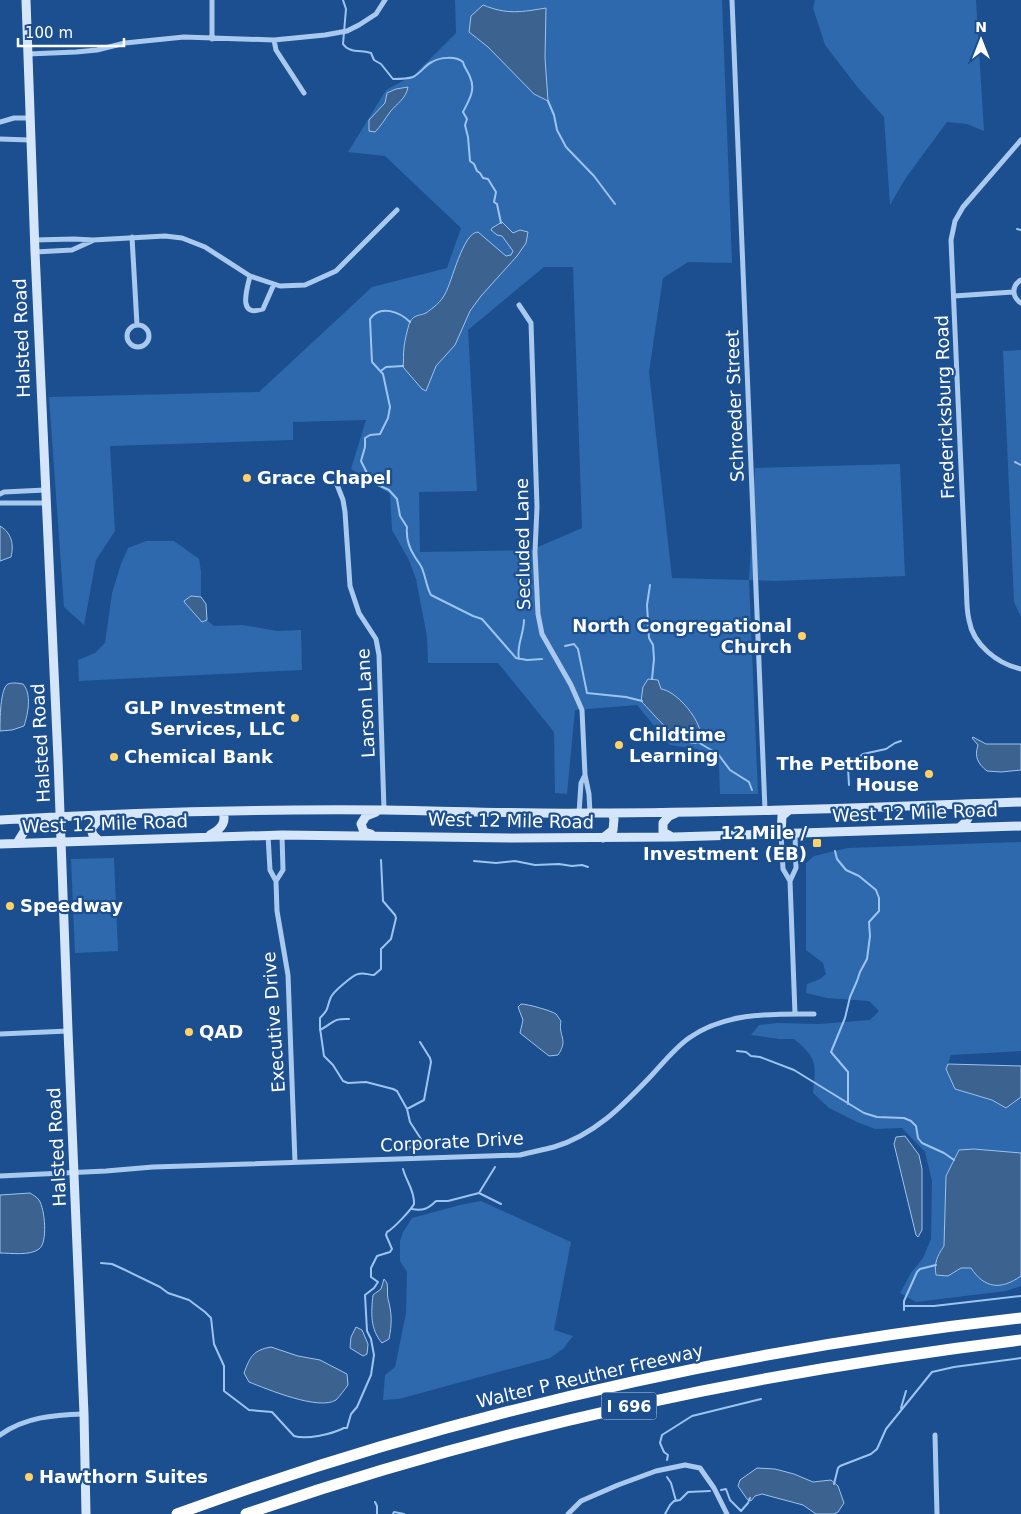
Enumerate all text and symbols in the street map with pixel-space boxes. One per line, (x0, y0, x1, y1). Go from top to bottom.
scale bar (18, 15, 124, 47)
north arrow (956, 15, 1006, 65)
text: N (975, 19, 987, 35)
text: 100 m (25, 24, 73, 42)
street label: Halsted Road (9, 278, 34, 398)
street label: Fredericksburg Road (931, 315, 958, 499)
street label: Schroeder Street (721, 330, 748, 482)
place label: Grace Chapel (257, 467, 391, 488)
marker: Grace Chapel (241, 472, 253, 484)
street label: Secluded Lane (511, 478, 534, 610)
place label: North Congregational Church (572, 615, 792, 657)
marker: North Congregational Church (796, 630, 808, 642)
street label: Larson Lane (352, 648, 379, 758)
street label: Halsted Road (27, 683, 54, 803)
place label: GLP Investment Services, LLC (124, 697, 285, 739)
marker: GLP Investment Services, LLC (289, 712, 301, 724)
place label: Childtime Learning (629, 724, 726, 766)
marker: Childtime Learning (613, 739, 625, 751)
place label: Chemical Bank (124, 746, 274, 767)
marker: Chemical Bank (108, 751, 120, 763)
place label: The Pettibone House (776, 753, 919, 795)
marker: The Pettibone House (923, 768, 935, 780)
street label: West 12 Mile Road (832, 799, 998, 826)
street label: West 12 Mile Road (428, 809, 594, 832)
street label: West 12 Mile Road (22, 810, 188, 837)
place label: 12 Mile / Investment (EB) (643, 822, 807, 864)
marker: 12 Mile / Investment (EB) (811, 837, 823, 849)
place label: Speedway (20, 895, 123, 916)
marker: Speedway (4, 900, 16, 912)
street label: Executive Drive (258, 951, 289, 1093)
place label: QAD (199, 1021, 243, 1042)
marker: QAD (183, 1026, 195, 1038)
street label: Halsted Road (43, 1087, 70, 1207)
street label: Corporate Drive (380, 1127, 524, 1156)
street label: Walter P Reuther Freeway (475, 1339, 706, 1412)
road number: I 696 (602, 1392, 656, 1420)
place label: Hawthorn Suites (39, 1466, 208, 1487)
marker: Hawthorn Suites (23, 1471, 35, 1483)

